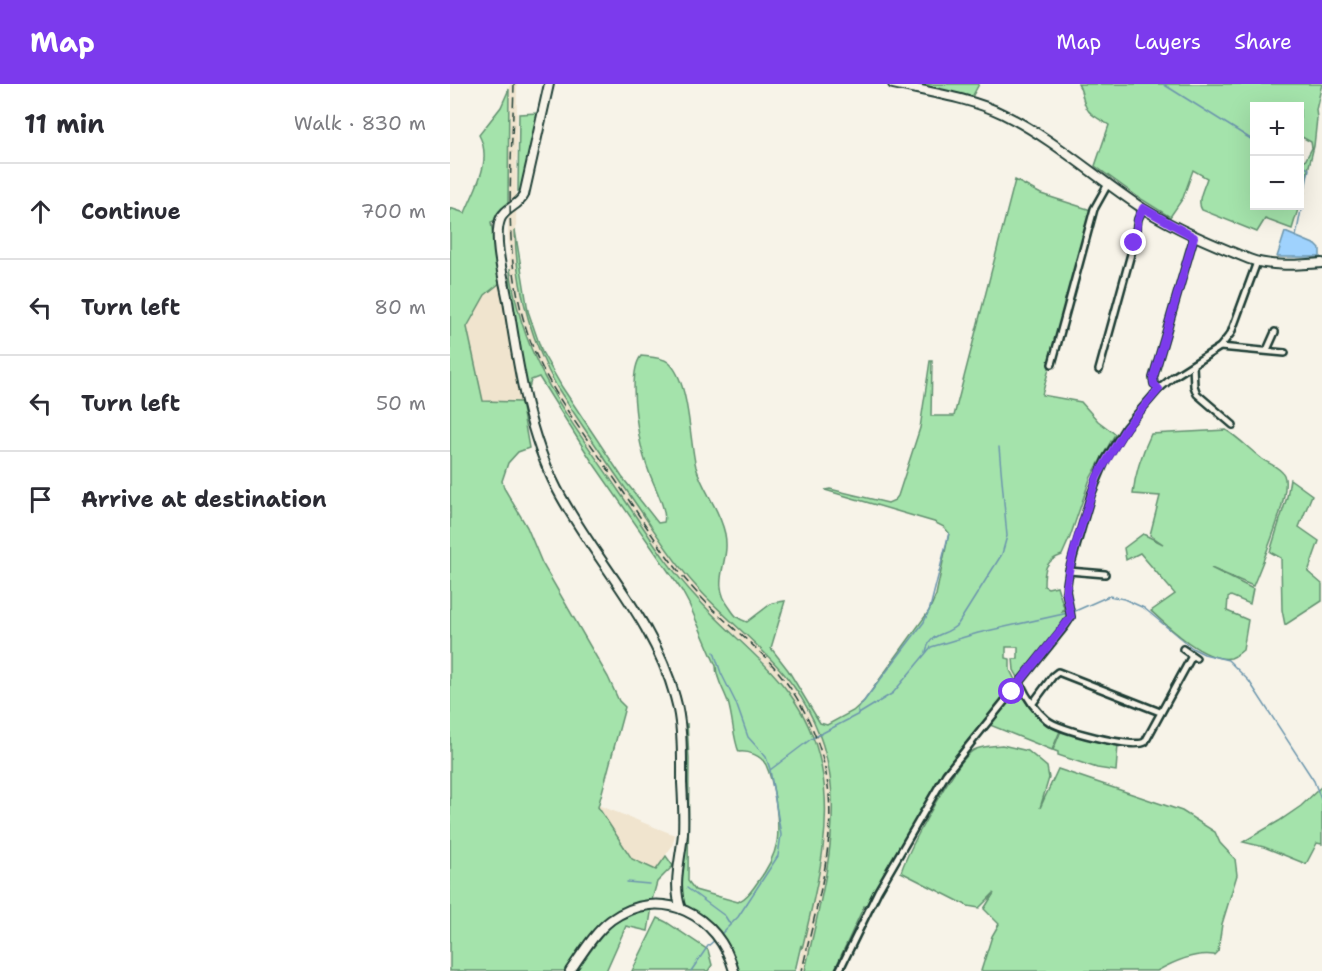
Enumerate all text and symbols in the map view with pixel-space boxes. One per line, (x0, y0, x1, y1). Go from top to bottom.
text: Map (30, 23, 95, 61)
text: Map (1056, 28, 1101, 56)
text: Layers (1134, 28, 1201, 56)
text: Share (1234, 28, 1292, 56)
map controls (1250, 102, 1304, 210)
button: + (1250, 102, 1304, 156)
text: 11 min (24, 106, 105, 141)
text: Walk · 830 m (294, 110, 426, 136)
button: − (1250, 156, 1304, 210)
icon: ahead (24, 195, 57, 228)
text: Continue (81, 197, 181, 226)
text: 700 m (361, 198, 426, 224)
route end (1120, 229, 1146, 255)
icon: left (24, 291, 57, 324)
text: Turn left (81, 293, 180, 322)
text: 80 m (374, 294, 426, 320)
icon: left (24, 387, 57, 420)
text: Turn left (81, 389, 180, 418)
text: 50 m (376, 390, 426, 416)
icon: arrive (24, 483, 57, 516)
text: Arrive at destination (81, 485, 327, 514)
route start (998, 678, 1024, 704)

